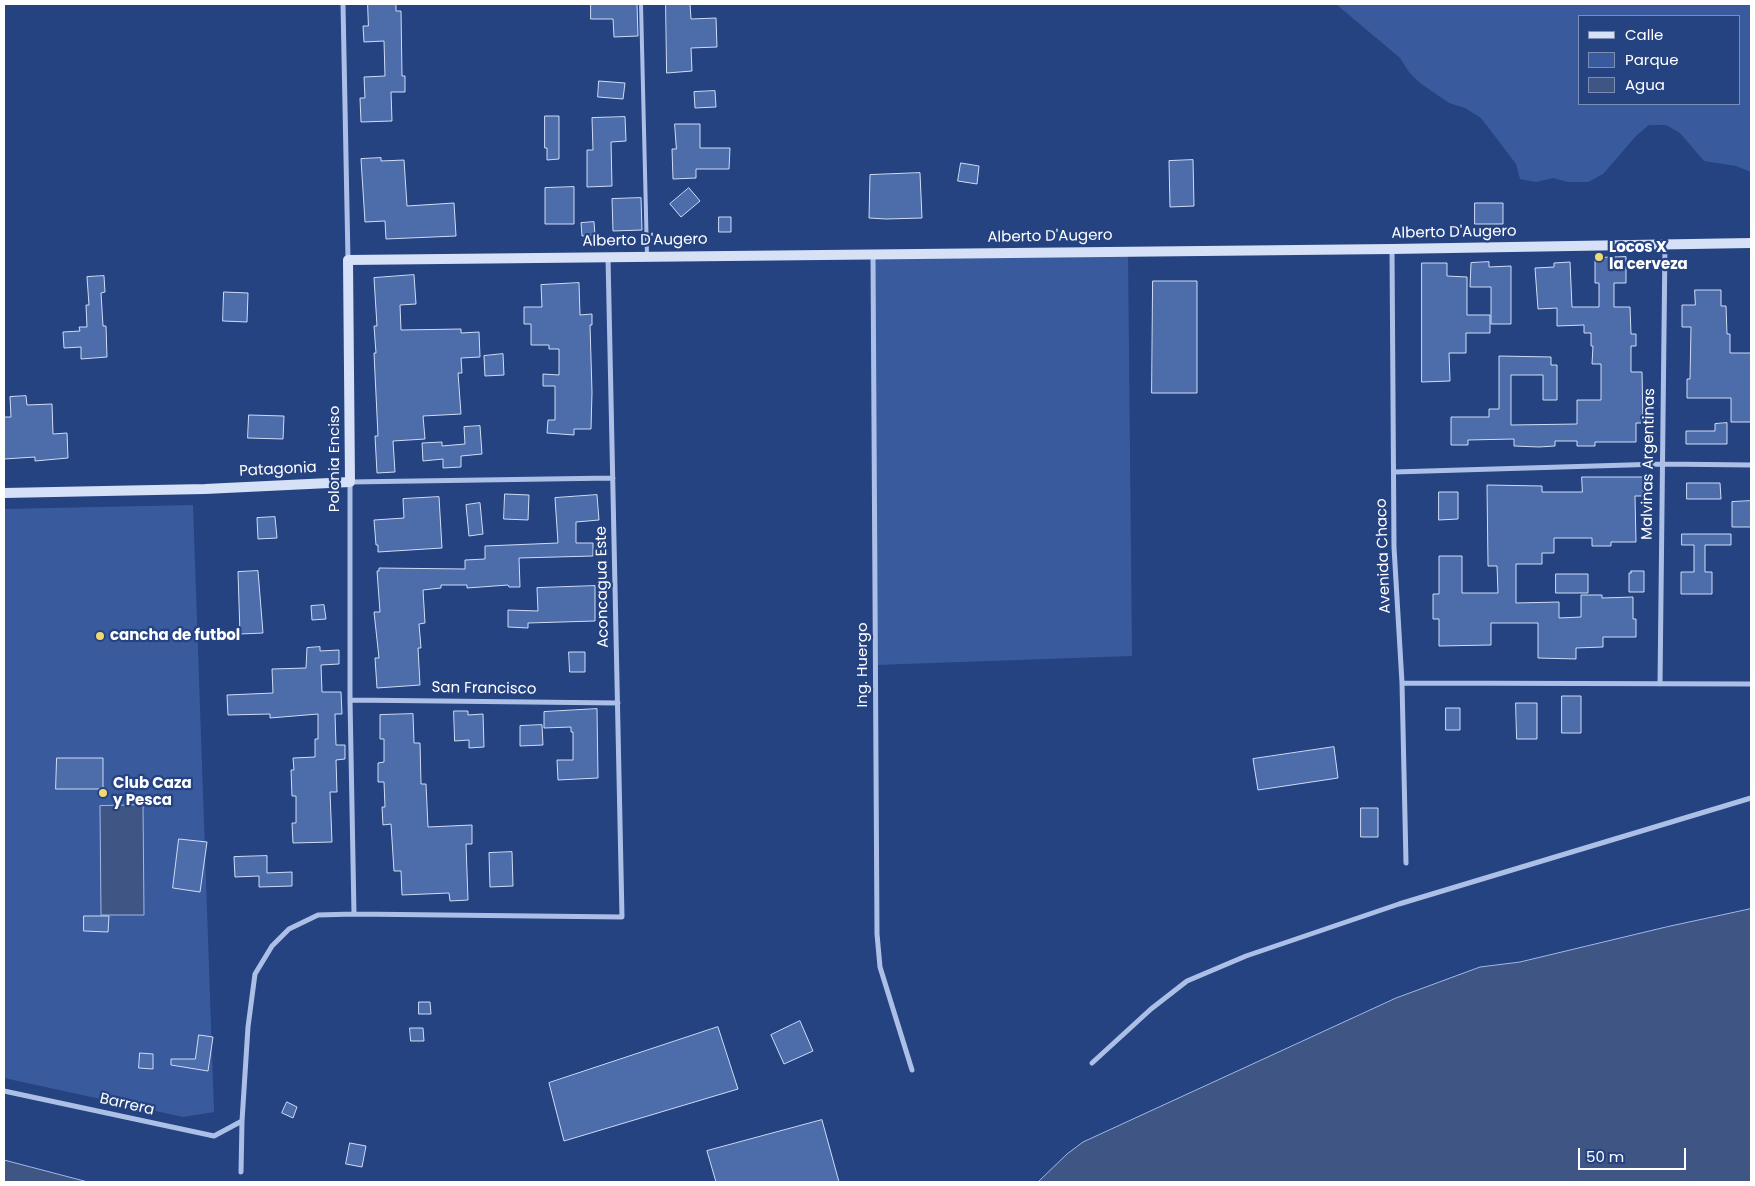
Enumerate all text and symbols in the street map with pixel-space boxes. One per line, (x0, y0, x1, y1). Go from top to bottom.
legend (1578, 15, 1740, 105)
text: Calle (1625, 24, 1663, 45)
text: Parque (1625, 49, 1678, 70)
text: Agua (1625, 74, 1665, 95)
street label: Alberto D'Augero (1391, 223, 1517, 243)
street label: Alberto D'Augero (987, 227, 1113, 247)
street label: Alberto D'Augero (582, 231, 708, 251)
place label: Locos X la cerveza (1609, 239, 1688, 274)
marker: Locos X la cerveza (1593, 251, 1605, 263)
street label: Malvinas Argentinas (1639, 388, 1659, 540)
street label: Polonia Enciso (326, 406, 344, 512)
street label: Patagonia (239, 459, 317, 481)
street label: Avenida Chaco (1373, 498, 1395, 614)
street label: Aconcagua Este (593, 526, 613, 648)
street label: Ing. Huergo (854, 622, 872, 708)
place label: cancha de futbol (110, 627, 240, 645)
marker: cancha de futbol (94, 630, 106, 642)
street label: San Francisco (431, 679, 537, 699)
place label: Club Caza y Pesca (113, 775, 192, 810)
marker: Club Caza y Pesca (97, 787, 109, 799)
street label: Barrera (98, 1090, 156, 1120)
scale bar (1580, 1138, 1688, 1170)
text: 50 m (1586, 1146, 1624, 1167)

